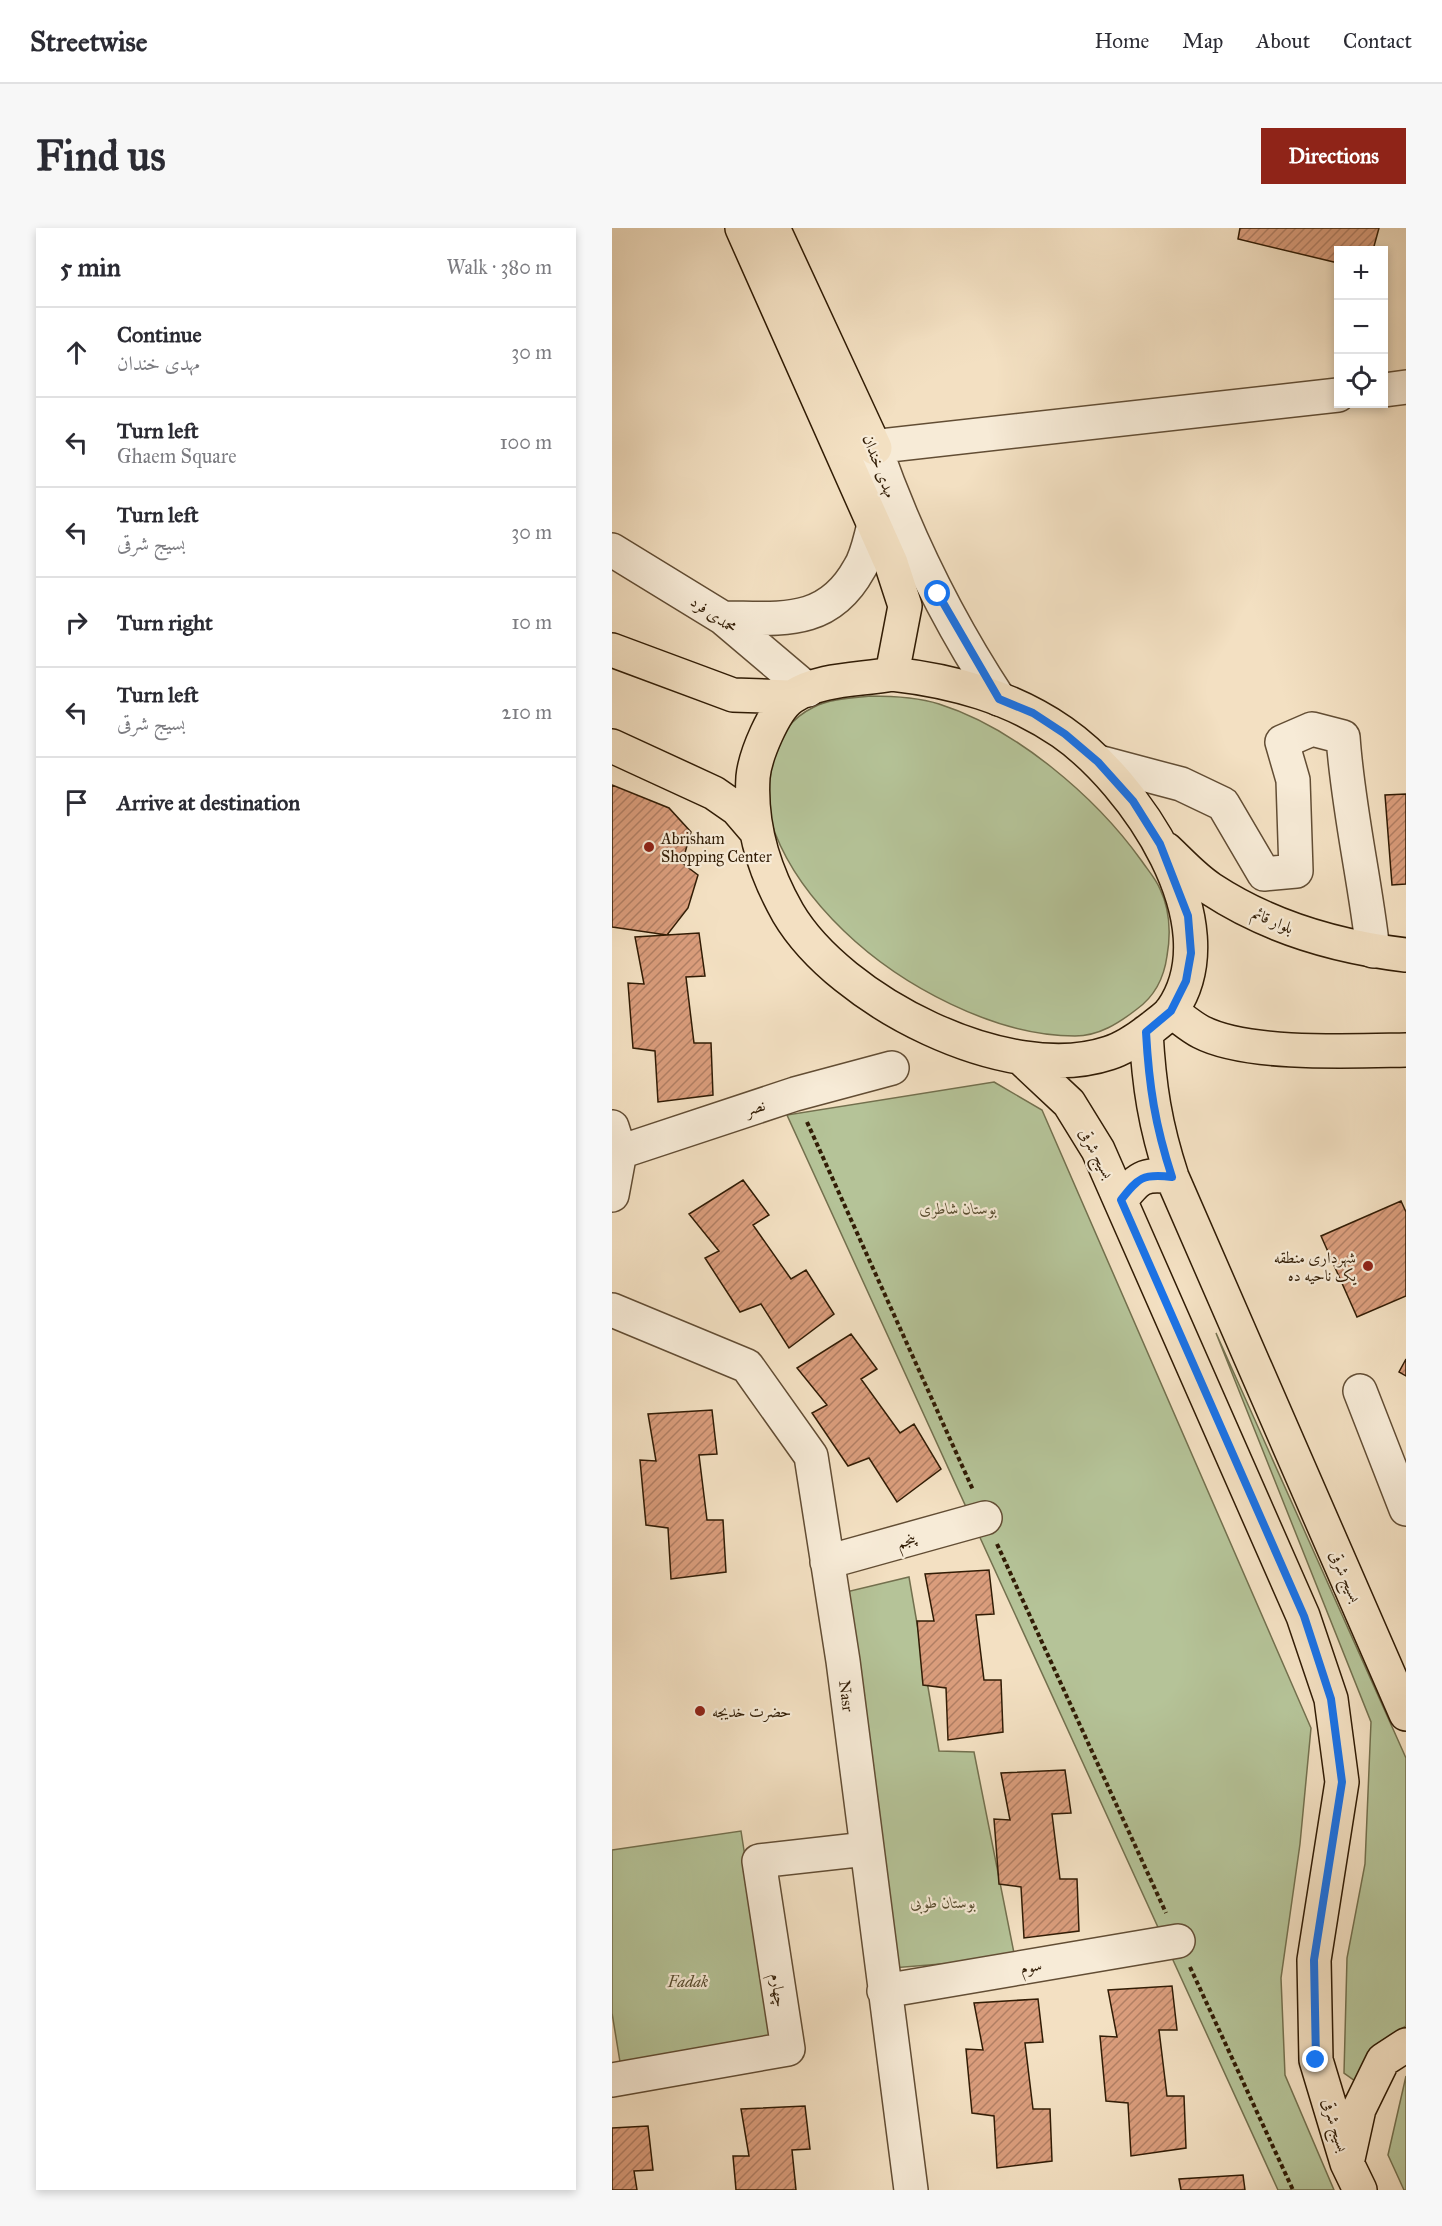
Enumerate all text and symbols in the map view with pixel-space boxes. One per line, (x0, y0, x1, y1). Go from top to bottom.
text: Streetwise (30, 24, 147, 59)
text: Home (1094, 28, 1149, 54)
text: Map (1182, 28, 1223, 54)
text: About (1256, 28, 1310, 54)
text: Contact (1343, 28, 1412, 54)
button: Directions (1261, 128, 1406, 184)
text: Find us (36, 130, 166, 182)
map controls (1334, 246, 1388, 408)
button: + (1334, 246, 1388, 300)
text: 5 min (60, 251, 121, 283)
text: Walk · 380 m (446, 255, 552, 279)
button: − (1334, 300, 1388, 354)
text: Continue (117, 321, 202, 348)
icon: ahead (60, 336, 93, 369)
text: 30 m (511, 340, 552, 364)
text: مهدی خندان (117, 351, 200, 375)
button: locate (1334, 354, 1388, 408)
text: Turn left (117, 417, 199, 444)
icon: left (60, 426, 93, 459)
text: 100 m (500, 430, 552, 454)
street label: مهدی خندان (858, 432, 900, 501)
text: Ghaem Square (117, 444, 237, 468)
text: Turn left (117, 501, 199, 528)
icon: left (60, 516, 93, 549)
text: 30 m (511, 520, 552, 544)
text: بسیج شرقی (117, 531, 185, 555)
route start (924, 580, 950, 606)
street label: محمدی فرد (686, 592, 741, 638)
icon: right (60, 606, 93, 639)
text: Turn right (117, 609, 213, 636)
text: 10 m (511, 610, 552, 634)
text: Turn left (117, 681, 199, 708)
icon: left (60, 696, 93, 729)
text: 210 m (502, 700, 552, 724)
text: بسیج شرقی (117, 711, 185, 735)
icon: arrive (60, 786, 93, 819)
text: Arrive at destination (117, 789, 300, 816)
place label: Abrisham Shopping Center (660, 829, 772, 867)
marker: Abrisham Shopping Center (642, 840, 656, 854)
street label: بلوار قائم (1247, 903, 1296, 942)
street label: نصر (741, 1095, 768, 1121)
street label: بسیج شرقی (1071, 1125, 1118, 1185)
park label: بوستان شاطری (919, 1199, 997, 1219)
place label: شهرداری منطقه یک ناحیه ده (1274, 1248, 1357, 1286)
marker: شهرداری منطقه یک ناحیه ده (1361, 1259, 1375, 1273)
street label: پنجم (894, 1528, 921, 1558)
street label: بسیج شرقی (1321, 1547, 1366, 1608)
street label: Nasr (835, 1679, 858, 1713)
place label: حضرت خدیجه (712, 1702, 791, 1722)
marker: حضرت خدیجه (693, 1704, 707, 1718)
park label: بوستان طوبی (910, 1893, 976, 1914)
street label: سوم (1019, 1955, 1044, 1983)
park label: Fadak (667, 1972, 708, 1991)
street label: چهارم (762, 1972, 791, 2009)
route end (1302, 2046, 1328, 2072)
street label: بسیج شرقی (1314, 2096, 1353, 2156)

